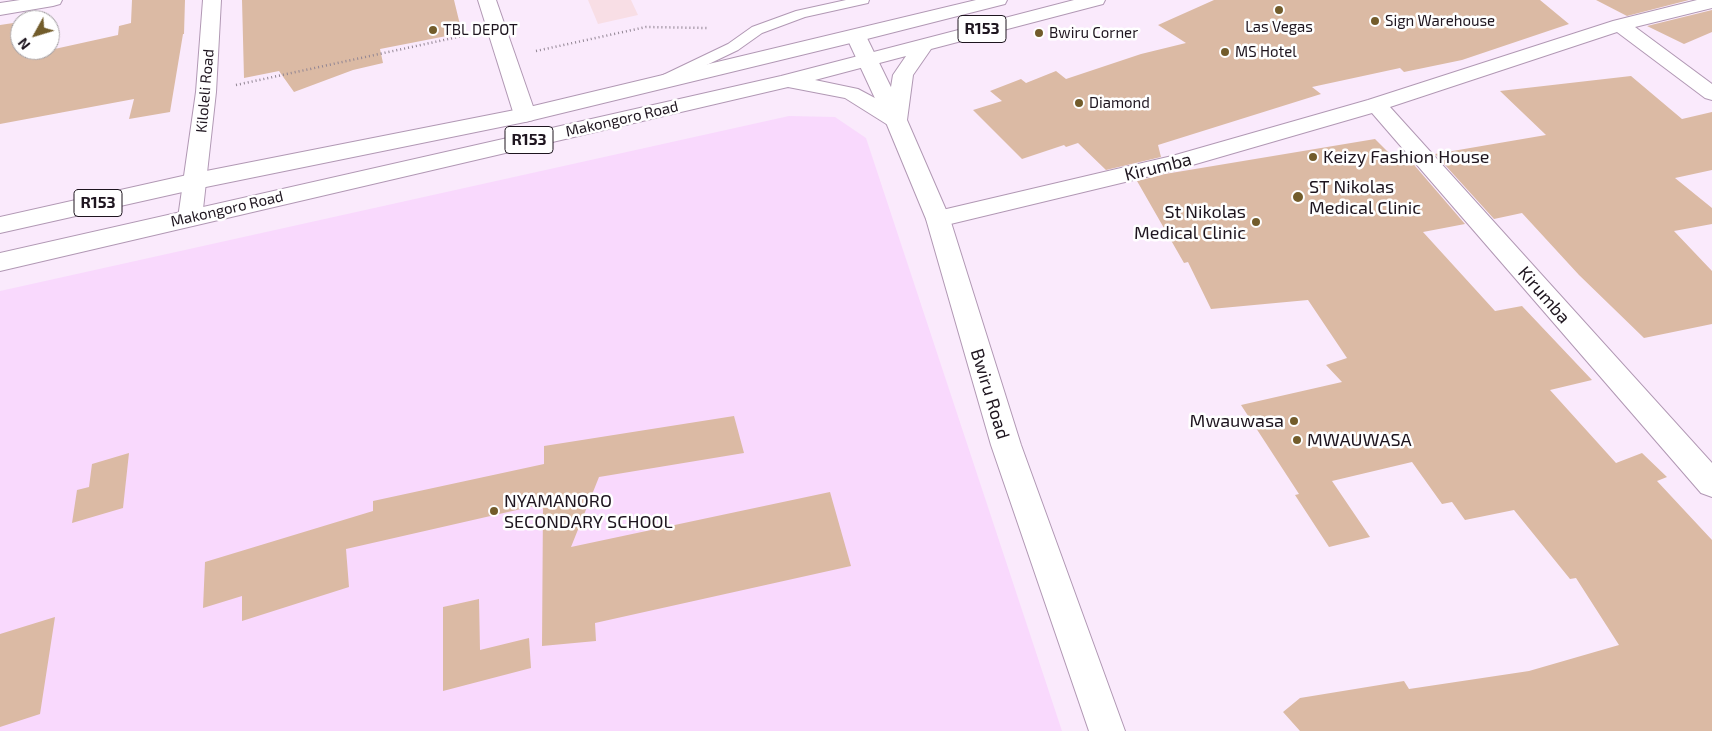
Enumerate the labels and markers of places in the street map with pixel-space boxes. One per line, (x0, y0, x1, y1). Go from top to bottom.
marker: Las Vegas (1273, 4, 1285, 16)
place label: Sign Warehouse (1385, 12, 1495, 30)
marker: Sign Warehouse (1369, 15, 1381, 27)
place label: Las Vegas (1245, 18, 1313, 36)
place label: TBL DEPOT (443, 21, 518, 39)
marker: TBL DEPOT (427, 24, 439, 36)
place label: Bwiru Corner (1049, 24, 1138, 42)
marker: Bwiru Corner (1033, 27, 1045, 39)
place label: MS Hotel (1235, 43, 1297, 61)
marker: MS Hotel (1219, 46, 1231, 58)
place label: Diamond (1089, 94, 1150, 112)
marker: Diamond (1073, 97, 1085, 109)
place label: Keizy Fashion House (1323, 146, 1489, 168)
marker: Keizy Fashion House (1307, 151, 1319, 163)
place label: ST Nikolas Medical Clinic (1309, 176, 1421, 218)
marker: ST Nikolas Medical Clinic (1291, 190, 1305, 204)
place label: St Nikolas Medical Clinic (1134, 201, 1246, 243)
marker: St Nikolas Medical Clinic (1250, 216, 1262, 228)
place label: Mwauwasa (1190, 410, 1284, 432)
marker: Mwauwasa (1288, 415, 1300, 427)
place label: MWAUWASA (1307, 429, 1412, 451)
marker: MWAUWASA (1291, 434, 1303, 446)
place label: NYAMANORO SECONDARY SCHOOL (504, 490, 673, 532)
marker: NYAMANORO SECONDARY SCHOOL (488, 505, 500, 517)

